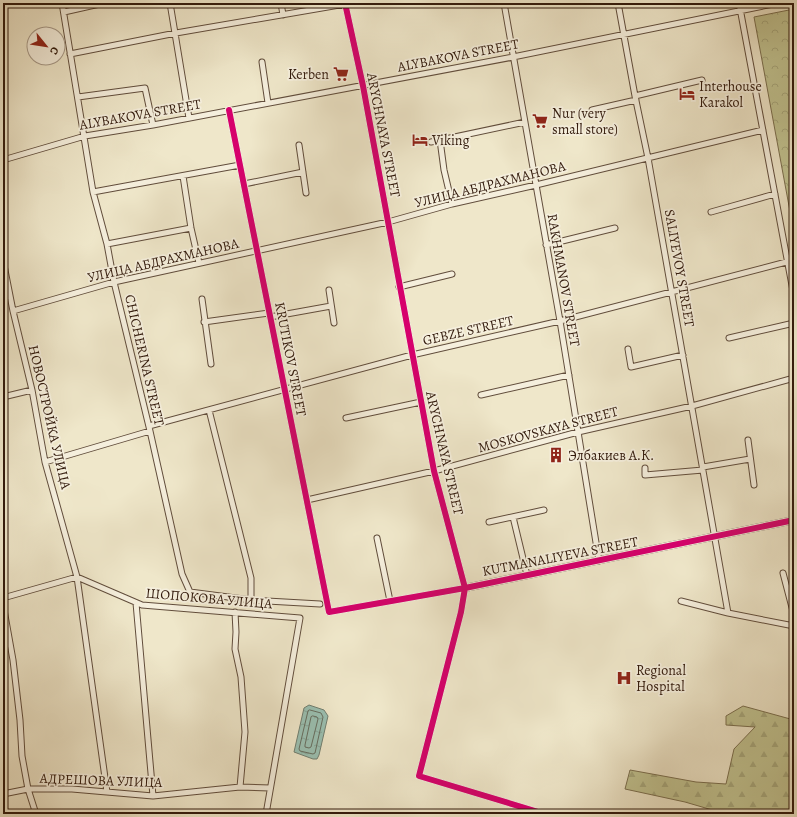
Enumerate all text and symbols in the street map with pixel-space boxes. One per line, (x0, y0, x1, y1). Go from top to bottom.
north arrow (26, 26, 66, 66)
street label: ALYBAKOVA STREET (395, 34, 521, 77)
text: С (46, 44, 62, 58)
place label: Kerben (288, 65, 329, 84)
supermarket icon: Kerben (332, 65, 350, 83)
street label: ARYCHNAYA STREET (362, 70, 405, 199)
place label: Interhouse Karakol (699, 77, 762, 112)
hotel icon: Interhouse Karakol (678, 85, 696, 103)
street label: ALYBAKOVA STREET (77, 94, 203, 135)
place label: Nur (very small store) (552, 104, 618, 139)
supermarket icon: Nur (very small store) (531, 112, 549, 130)
hotel icon: Viking (411, 131, 429, 149)
place label: Viking (431, 131, 470, 150)
street label: УЛИЦА АБДРАХМАНОВА (413, 156, 568, 212)
street label: SALIYEVOY STREET (660, 208, 699, 329)
street label: RAKHMANOV STREET (542, 212, 585, 348)
street label: УЛИЦА АБДРАХМАНОВА (86, 234, 241, 287)
street label: CHICHERINA STREET (120, 293, 169, 428)
street label: KRUTIKOV STREET (270, 300, 311, 418)
street label: GEBZE STREET (421, 311, 516, 350)
street label: НОВОСТРОЙКА УЛИЦА (24, 343, 76, 492)
street label: ARYCHNAYA STREET (421, 388, 468, 517)
street label: MOSKOVSKAYA STREET (476, 402, 621, 457)
building icon: Элбакиев А.К. (547, 446, 565, 464)
place label: Элбакиев А.К. (568, 446, 654, 465)
street label: KUTMANALIYEVA STREET (480, 532, 640, 581)
street label: ШОПОКОВА УЛИЦА (145, 583, 274, 614)
place label: Regional Hospital (636, 661, 686, 696)
hospital icon: Regional Hospital (615, 669, 633, 687)
street label: АДРЕШОВА УЛИЦА (38, 769, 163, 792)

